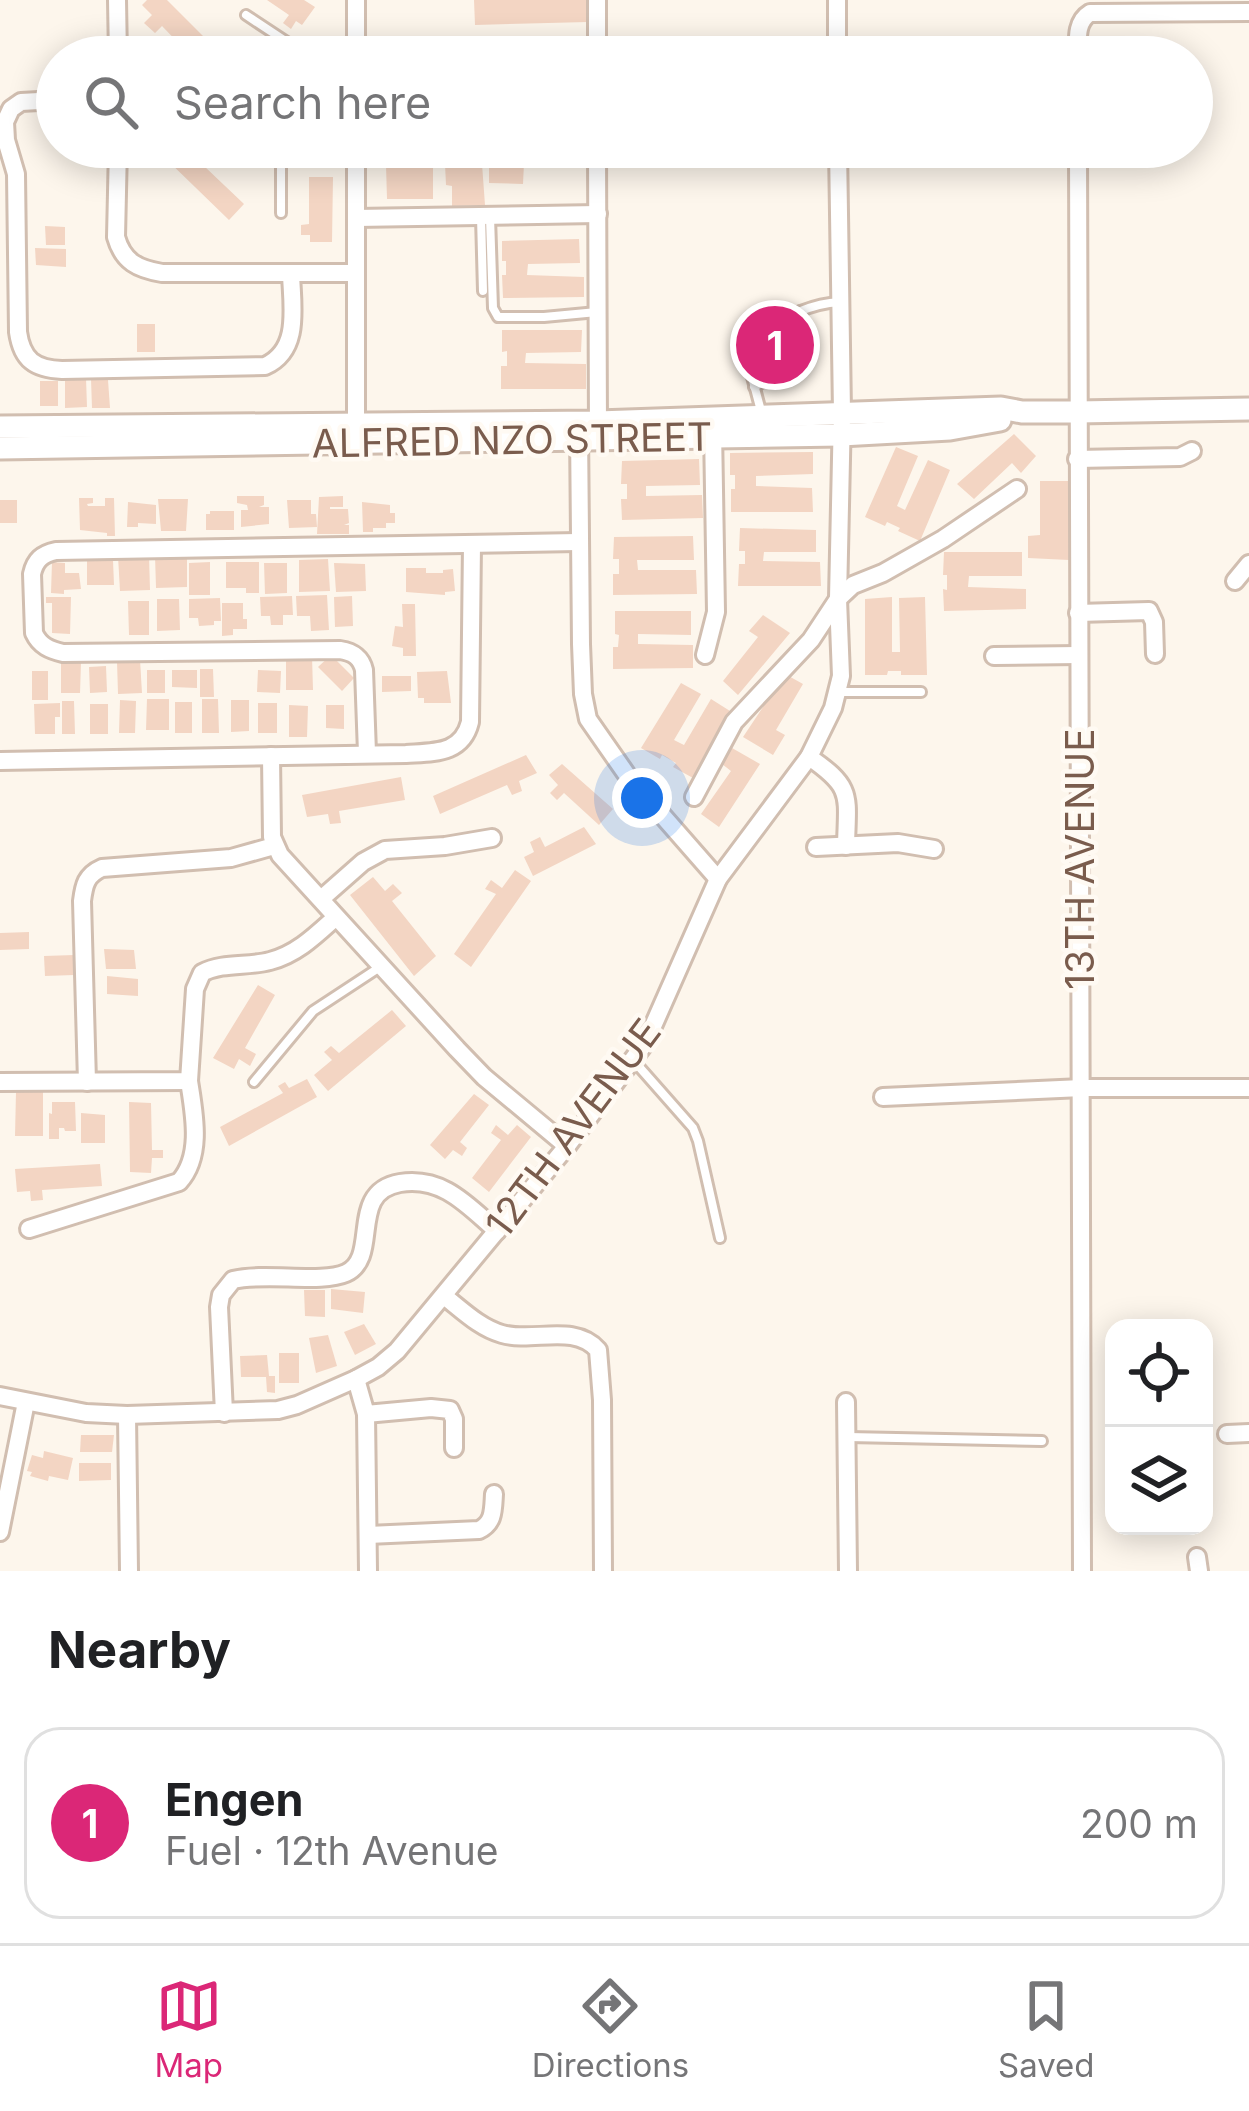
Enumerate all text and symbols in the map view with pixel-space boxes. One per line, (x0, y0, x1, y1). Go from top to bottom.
search box (36, 36, 1213, 168)
icon: search (78, 69, 144, 135)
text: Search here (174, 75, 431, 130)
pin: 1 (736, 300, 814, 390)
street label: ALFRED NZO STREET (311, 413, 713, 466)
street label: 13TH AVENUE (1056, 728, 1103, 990)
your location (612, 768, 672, 828)
street label: 12TH AVENUE (475, 1009, 670, 1246)
map controls (1105, 1319, 1213, 1535)
button: locate (1105, 1319, 1213, 1427)
button: layers (1105, 1427, 1213, 1535)
text: Nearby (48, 1619, 231, 1680)
text: Engen (165, 1772, 304, 1827)
text: 1 (82, 1800, 98, 1847)
text: 200 m (1080, 1800, 1198, 1847)
text: Fuel · 12th Avenue (165, 1827, 499, 1874)
tab: Map (154, 1973, 223, 2085)
tab: Directions (532, 1973, 689, 2085)
tab: Saved (998, 1973, 1095, 2085)

